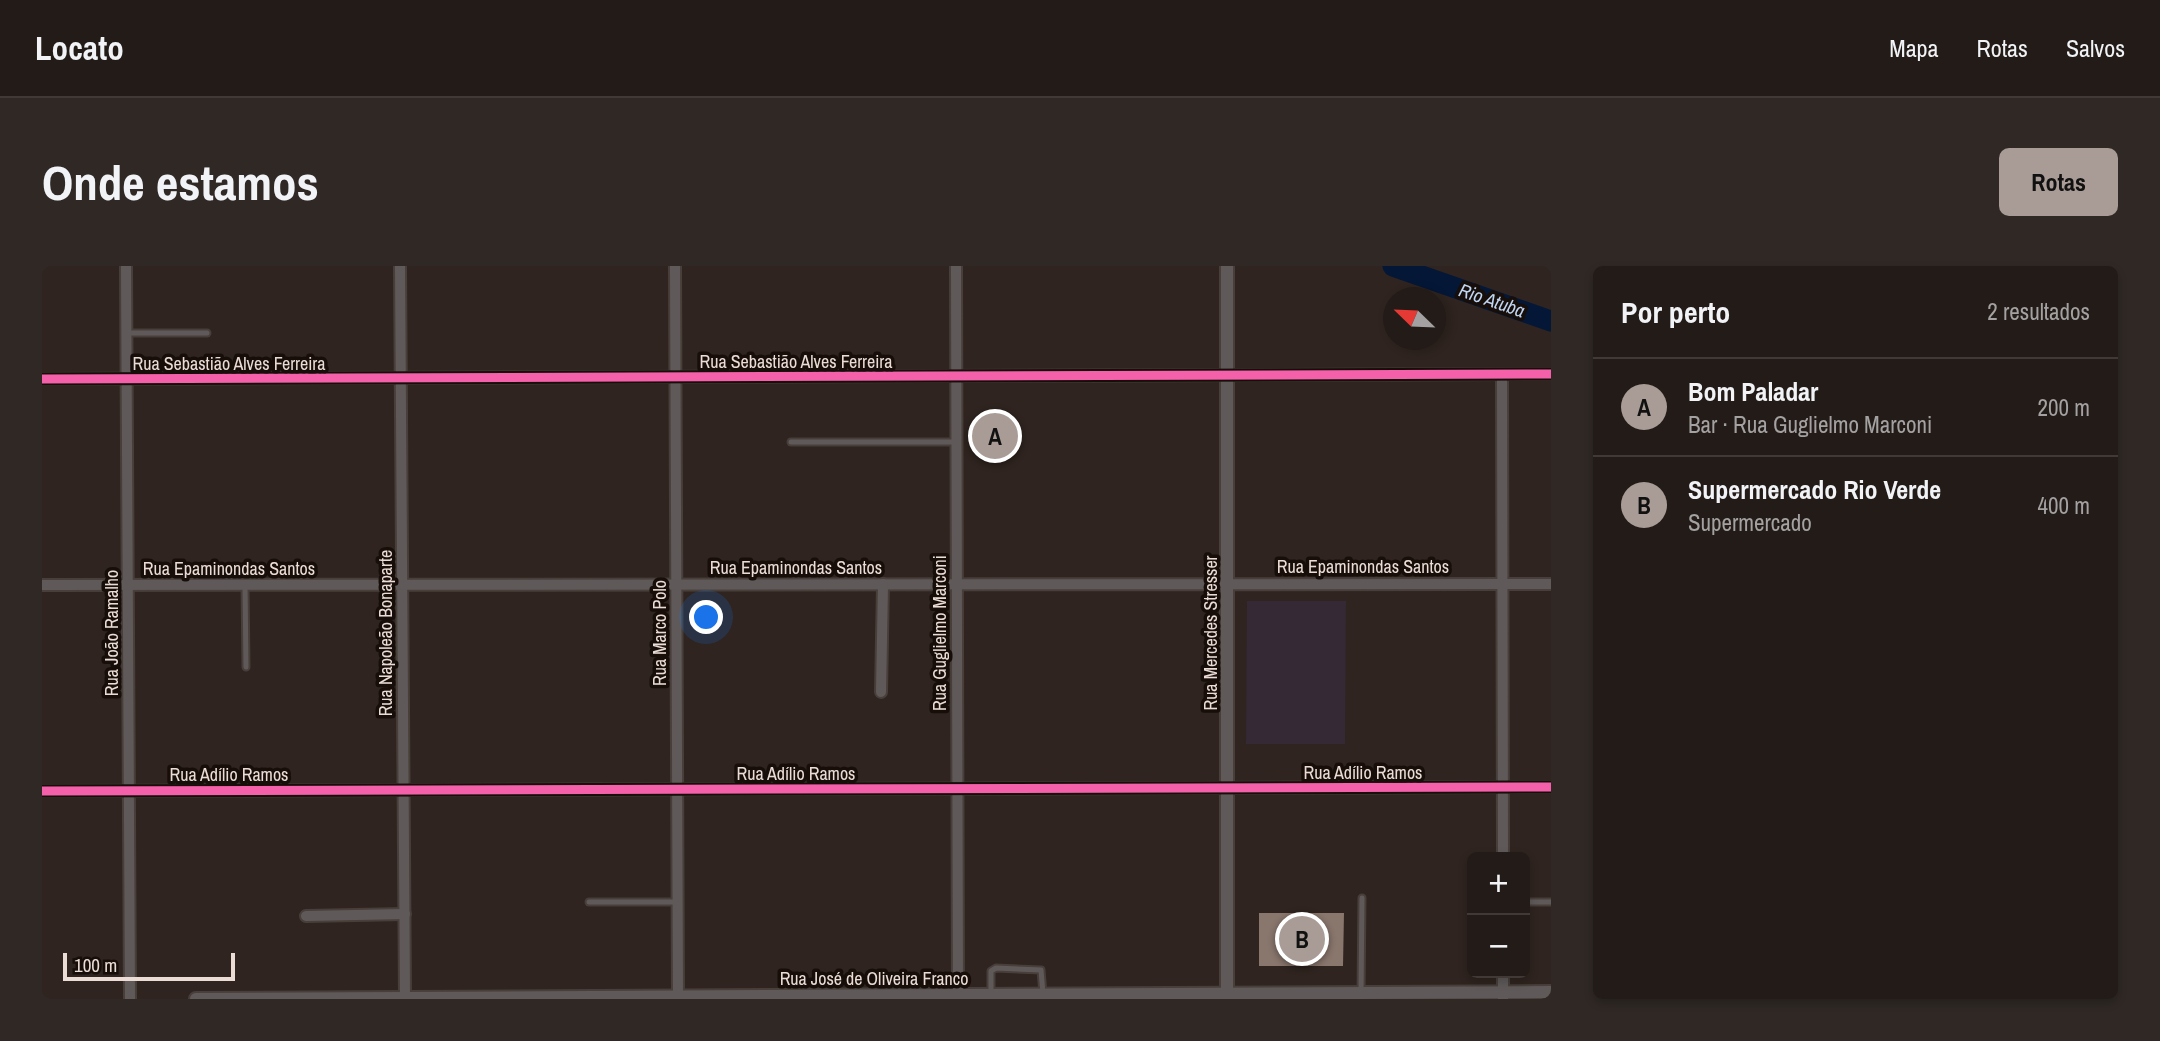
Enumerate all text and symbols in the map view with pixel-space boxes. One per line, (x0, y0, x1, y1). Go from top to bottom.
text: Locato (35, 26, 124, 70)
text: Mapa (1889, 32, 1939, 64)
text: Rotas (1977, 32, 2028, 64)
text: Salvos (2066, 32, 2125, 64)
button: Rotas (1999, 148, 2118, 216)
text: Onde estamos (42, 149, 319, 215)
water label: Rio Atuba (1456, 277, 1529, 324)
north arrow (1383, 287, 1446, 350)
text: Por perto (1621, 292, 1730, 332)
text: 2 resultados (1987, 296, 2090, 327)
street label: Rua Sebastião Alves Ferreira (700, 349, 892, 374)
street label: Rua Sebastião Alves Ferreira (133, 351, 325, 376)
text: Bom Paladar (1688, 374, 1818, 409)
text: A (1637, 392, 1651, 423)
text: 200 m (2038, 392, 2090, 423)
text: Bar · Rua Guglielmo Marconi (1688, 409, 1932, 440)
pin: A (972, 410, 1018, 462)
text: Supermercado Rio Verde (1688, 472, 1941, 507)
text: B (1637, 490, 1651, 521)
text: 400 m (2038, 490, 2090, 521)
text: Supermercado (1688, 507, 1812, 538)
street label: Rua Napoleão Bonaparte (373, 550, 398, 716)
street label: Rua Epaminondas Santos (1277, 554, 1449, 579)
street label: Rua Epaminondas Santos (710, 555, 882, 580)
street label: Rua Guglielmo Marconi (927, 555, 952, 711)
street label: Rua Mercedes Stresser (1198, 555, 1223, 711)
street label: Rua Epaminondas Santos (143, 556, 315, 581)
street label: Rua João Ramalho (99, 570, 124, 696)
street label: Rua Marco Polo (647, 580, 672, 686)
your location (689, 600, 723, 634)
street label: Rua Adílio Ramos (1304, 760, 1422, 785)
street label: Rua Adílio Ramos (737, 761, 855, 786)
street label: Rua Adílio Ramos (170, 762, 288, 787)
map controls (1467, 852, 1530, 978)
button: + (1467, 852, 1530, 915)
pin: B (1279, 913, 1325, 965)
button: − (1467, 915, 1530, 978)
scale bar (63, 950, 234, 982)
text: 100 m (74, 952, 117, 978)
street label: Rua José de Oliveira Franco (780, 966, 968, 991)

